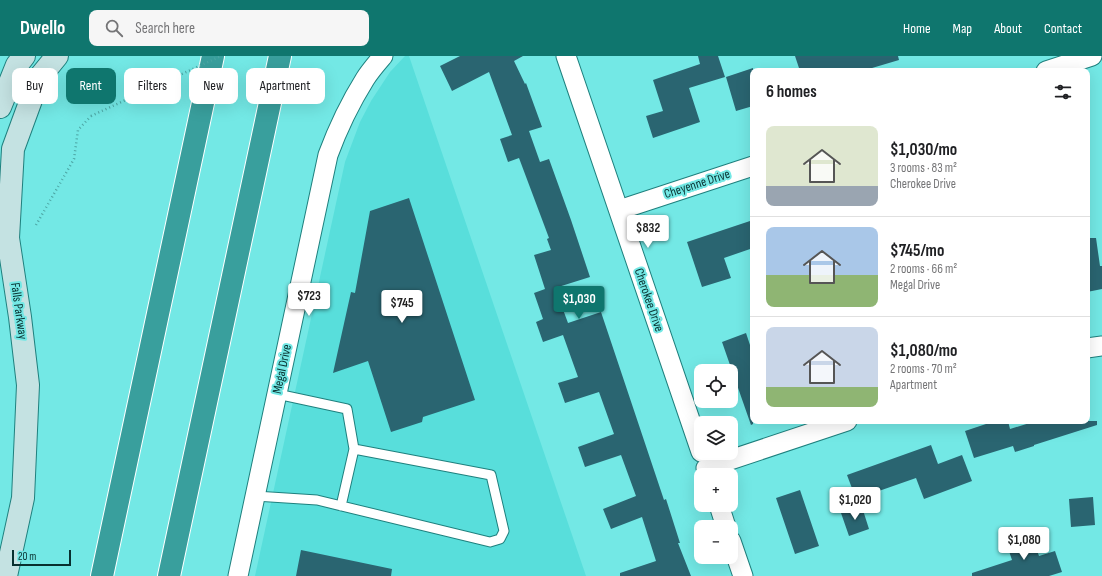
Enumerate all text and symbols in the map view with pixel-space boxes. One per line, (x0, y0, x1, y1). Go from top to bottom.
search box (89, 10, 369, 46)
text: Dwello (20, 17, 65, 40)
icon: search (103, 17, 125, 39)
text: Search here (135, 19, 195, 38)
text: Home (903, 20, 931, 37)
text: Map (953, 20, 972, 37)
text: About (994, 20, 1022, 37)
text: Contact (1044, 20, 1082, 37)
chip: Buy (12, 68, 58, 104)
chip: Rent (66, 68, 116, 104)
chip: Filters (124, 68, 181, 104)
chip: New (189, 68, 238, 104)
chip: Apartment (246, 68, 325, 104)
icon: filters (1052, 81, 1074, 103)
text: 6 homes (766, 82, 817, 102)
text: $1,030/mo (890, 140, 957, 160)
icon: home (798, 142, 846, 190)
text: 3 rooms · 83 m² (890, 160, 957, 176)
street label: Cheyenne Drive (662, 166, 732, 202)
text: Cherokee Drive (890, 176, 956, 192)
pin: $832 (624, 215, 672, 249)
text: $832 (636, 220, 660, 236)
text: $745/mo (890, 241, 944, 261)
icon: home (798, 243, 846, 291)
text: 2 rooms · 66 m² (890, 261, 957, 277)
street label: Cherokee Drive (631, 266, 667, 334)
text: Megal Drive (890, 277, 940, 293)
street label: Falls Parkway (7, 281, 31, 341)
pin: $723 (285, 283, 333, 317)
pin: $1,030 (546, 286, 612, 320)
text: $723 (297, 288, 321, 304)
pin: $745 (378, 290, 426, 324)
text: $1,030 (562, 291, 596, 307)
text: $745 (390, 295, 414, 311)
text: $1,080/mo (890, 341, 958, 361)
street label: Megal Drive (269, 343, 295, 395)
icon: home (798, 343, 846, 391)
text: 2 rooms · 70 m² (890, 361, 957, 377)
map controls (694, 364, 738, 564)
button: locate (694, 364, 738, 408)
text: Apartment (890, 377, 937, 393)
button: layers (694, 416, 738, 460)
button: + (694, 468, 738, 512)
pin: $1,020 (822, 487, 888, 521)
text: $1,020 (838, 492, 872, 508)
button: − (694, 520, 738, 564)
pin: $1,080 (991, 527, 1057, 561)
text: $1,080 (1007, 532, 1041, 548)
scale bar (12, 548, 71, 567)
text: 20 m (18, 550, 36, 563)

